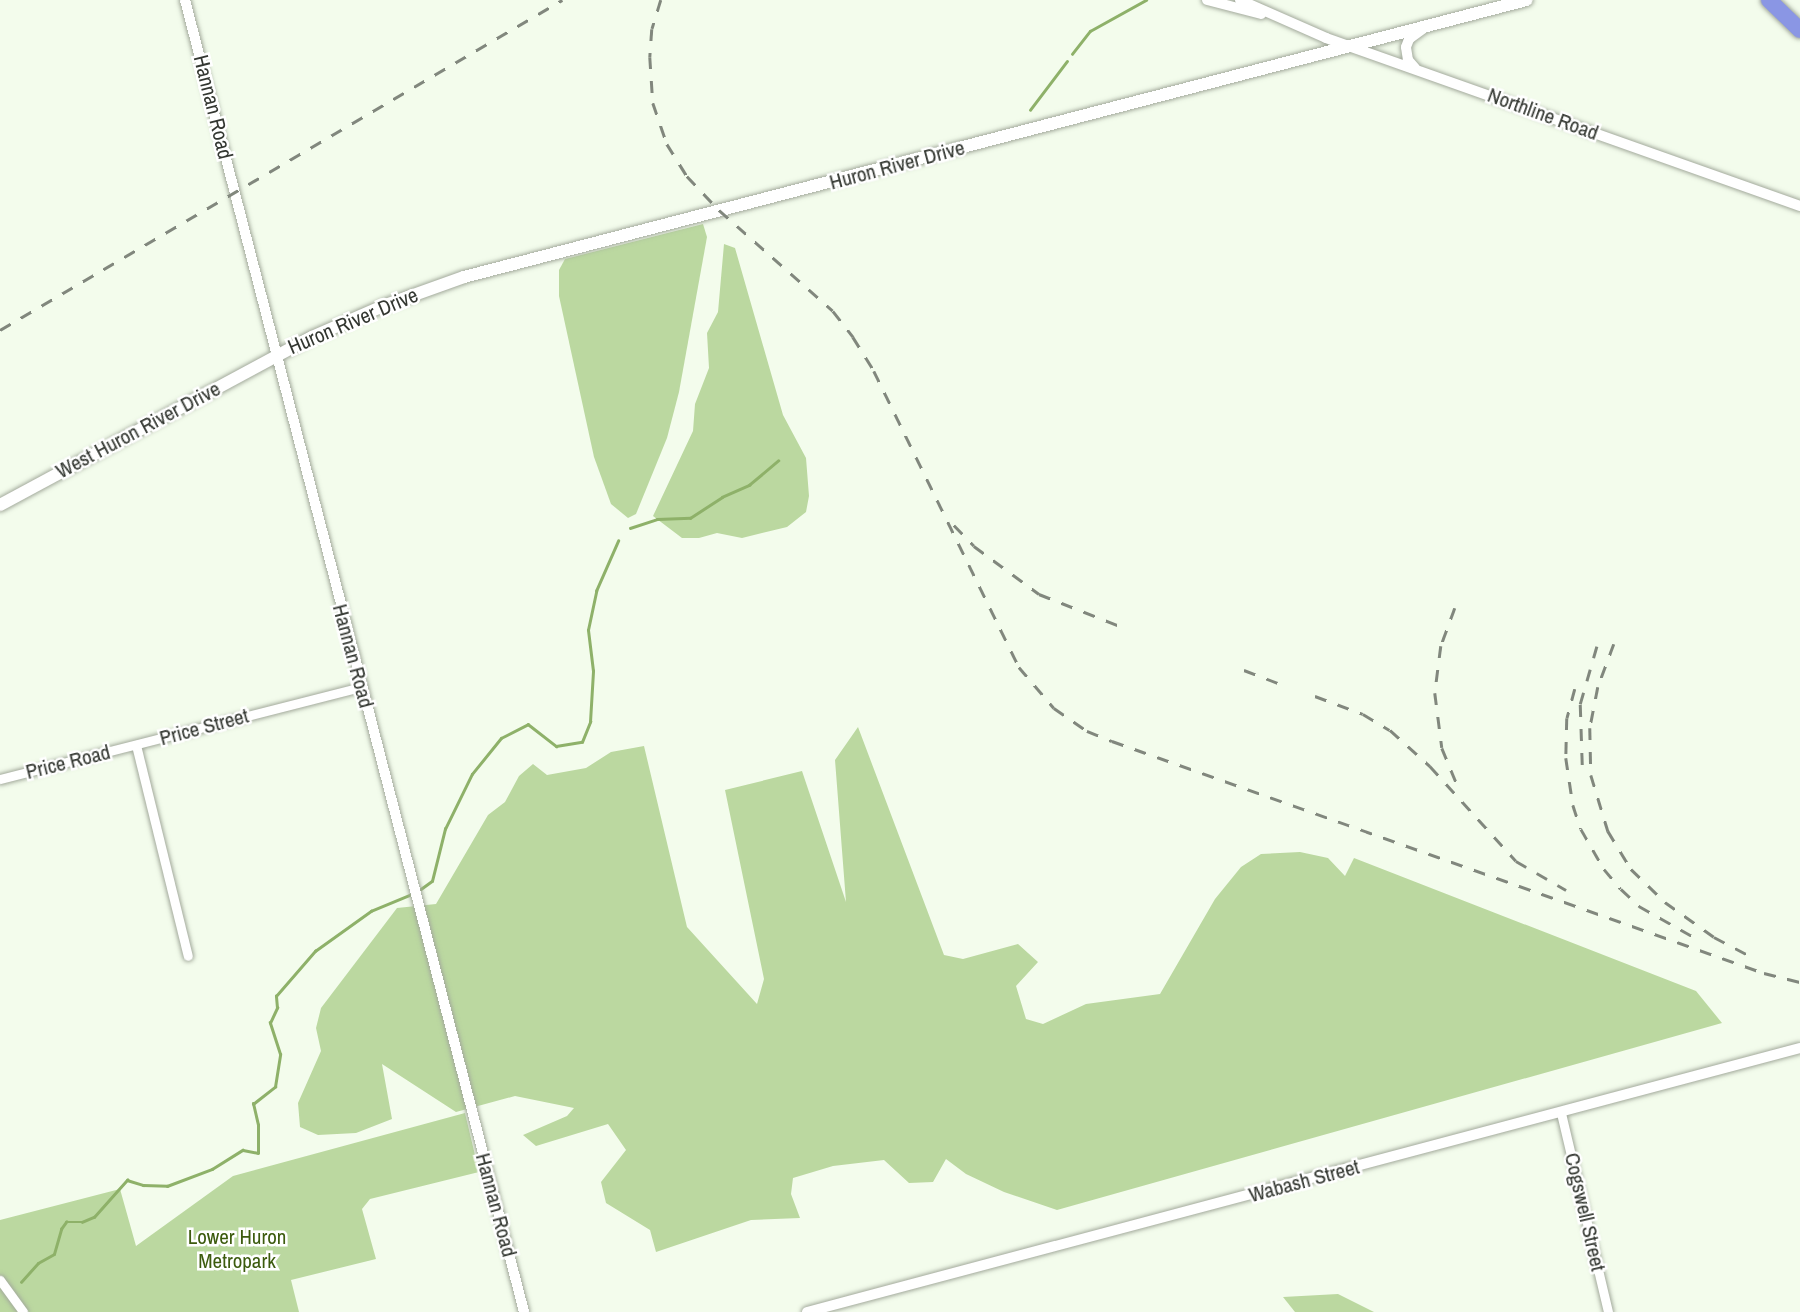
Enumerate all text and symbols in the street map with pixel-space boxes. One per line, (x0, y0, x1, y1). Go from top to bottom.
street label: Hannan Road (188, 52, 238, 162)
street label: Northline Road (1484, 82, 1602, 146)
street label: Huron River Drive (827, 135, 967, 195)
street label: Huron River Drive (284, 282, 422, 360)
street label: West Huron River Drive (52, 376, 224, 484)
street label: Hannan Road (327, 601, 379, 711)
street label: Price Street (157, 703, 251, 751)
street label: Price Road (23, 739, 113, 785)
street label: Hannan Road (470, 1150, 522, 1260)
street label: Cogswell Street (1559, 1150, 1611, 1274)
street label: Wabash Street (1246, 1154, 1362, 1208)
park label: Lower Huron Metropark (188, 1224, 286, 1274)

